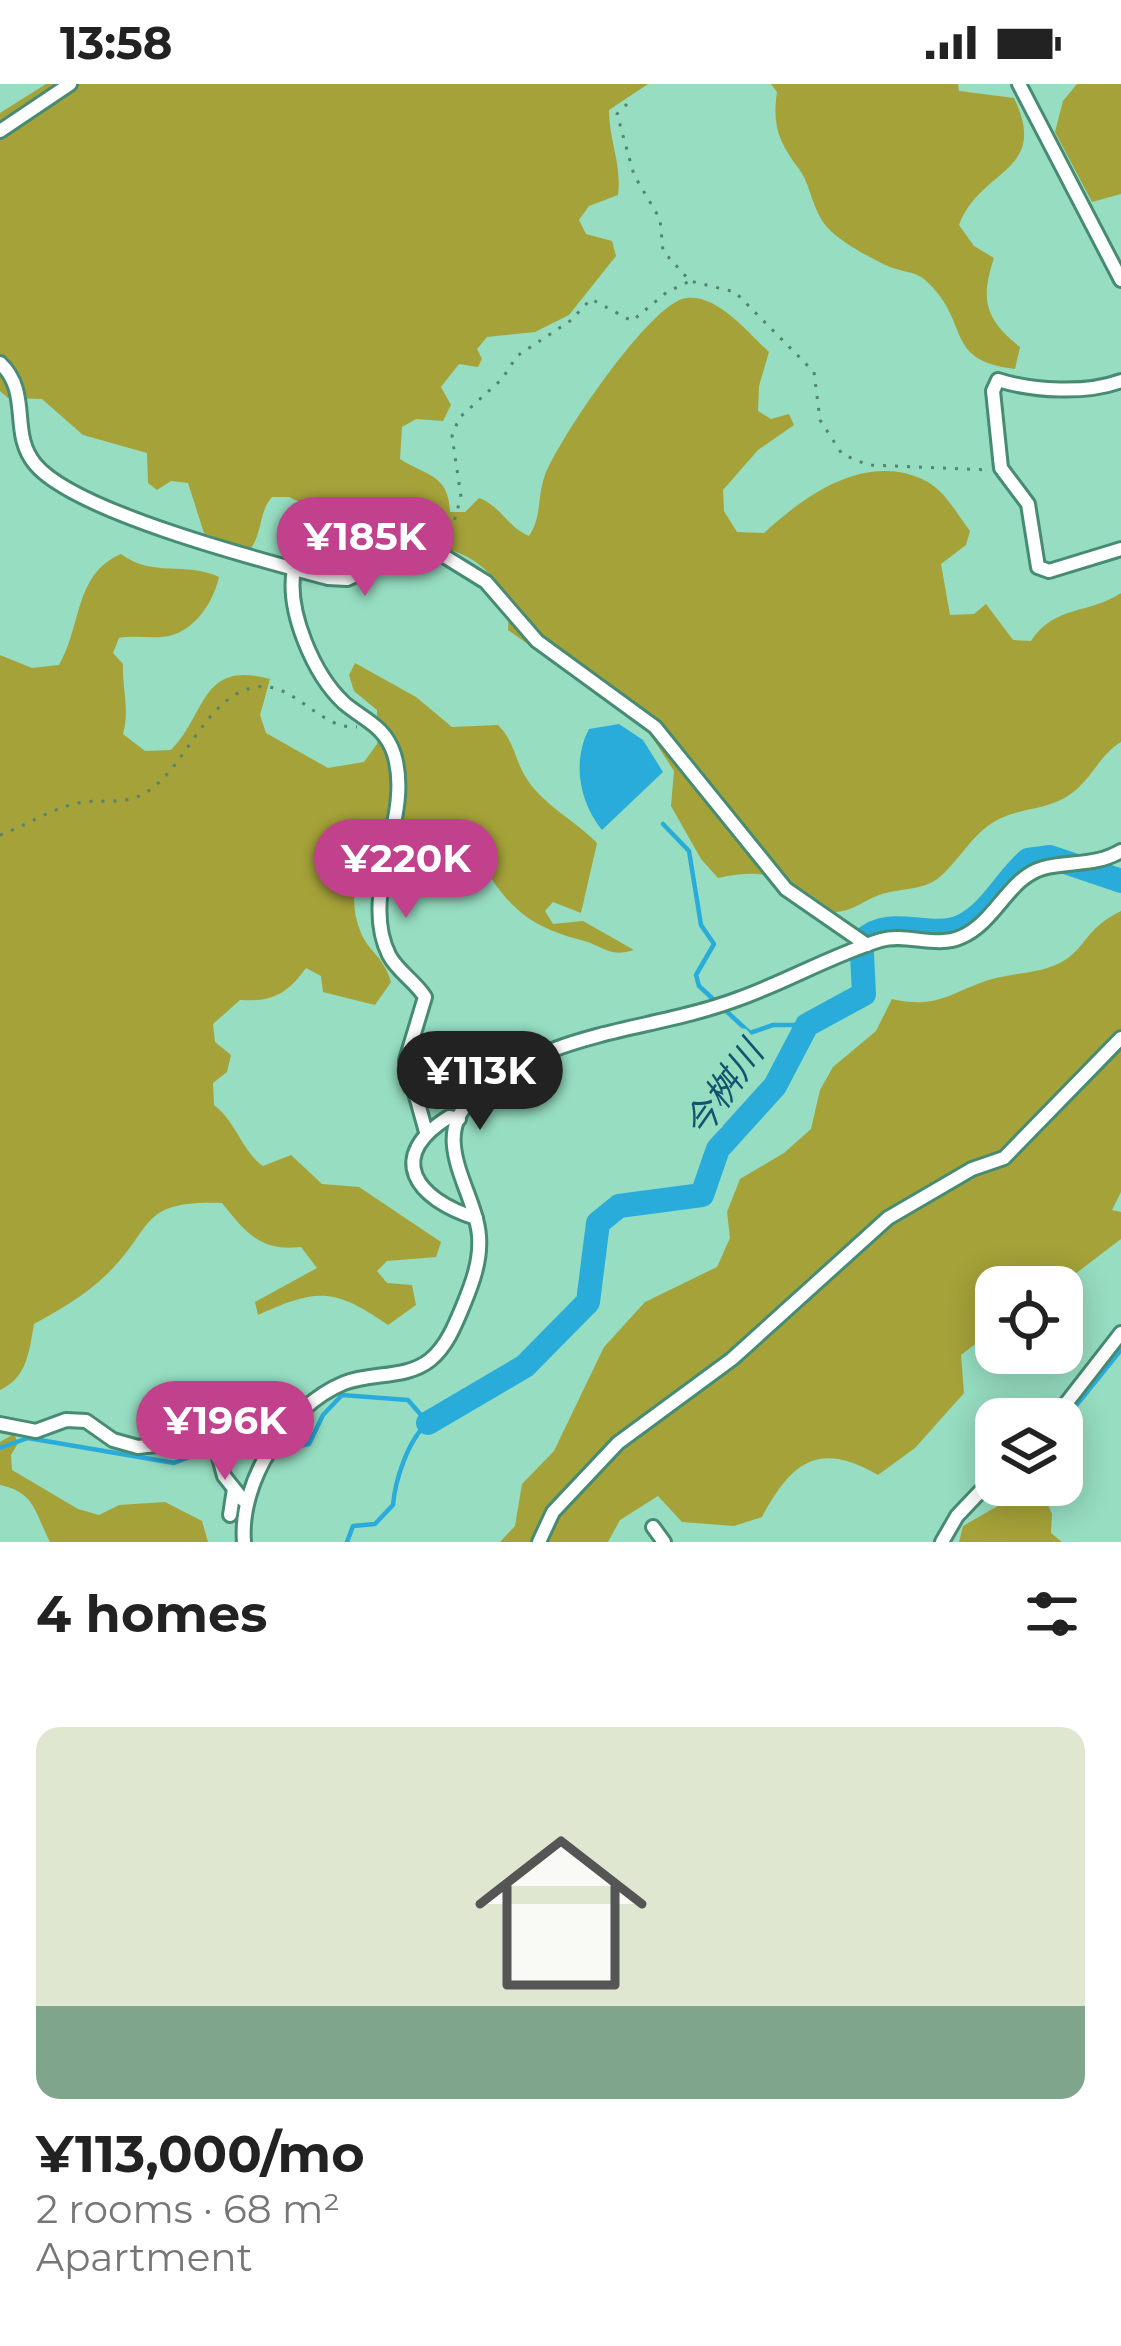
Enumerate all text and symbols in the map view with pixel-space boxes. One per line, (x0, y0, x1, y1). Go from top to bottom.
text: 13:58 (60, 15, 173, 70)
pin: ¥185K (281, 497, 449, 599)
text: ¥185K (304, 512, 426, 560)
pin: ¥220K (322, 819, 490, 921)
text: ¥220K (341, 834, 471, 882)
water label: 今桝川 (674, 1029, 774, 1146)
pin: ¥113K (396, 1031, 564, 1133)
text: ¥113K (424, 1046, 536, 1094)
map controls (975, 1266, 1083, 1506)
button: locate (975, 1266, 1083, 1374)
pin: ¥196K (141, 1381, 309, 1483)
text: ¥196K (163, 1396, 287, 1444)
button: layers (975, 1398, 1083, 1506)
icon: filters (1019, 1581, 1085, 1647)
text: 4 homes (36, 1583, 267, 1645)
icon: home (453, 1805, 669, 2021)
text: ¥113,000/mo (36, 2123, 365, 2185)
text: 2 rooms · 68 m² (36, 2185, 340, 2233)
text: Apartment (36, 2233, 252, 2281)

